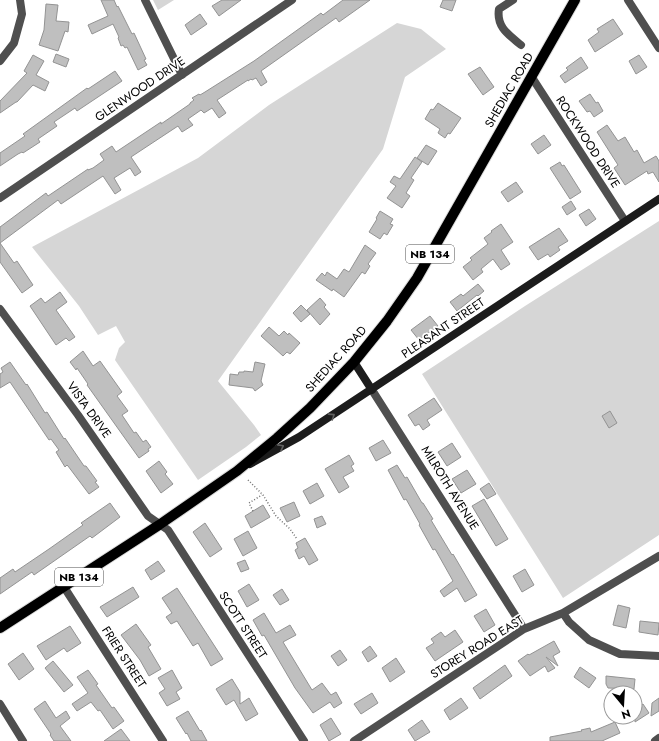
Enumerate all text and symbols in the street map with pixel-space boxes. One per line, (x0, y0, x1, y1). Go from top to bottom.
street label: SHEDIAC ROAD (480, 49, 538, 131)
street label: GLENWOOD DRIVE (91, 52, 189, 126)
street label: ROCKWOOD DRIVE (551, 93, 625, 191)
road number: NB 134 (406, 245, 454, 263)
street label: PLEASANT STREET (398, 293, 489, 363)
street label: SHEDIAC ROAD (301, 322, 371, 396)
street label: VISTA DRIVE (62, 378, 116, 442)
one-way arrow (328, 413, 335, 421)
street label: MILROTH AVENUE (417, 442, 483, 534)
one-way arrow (276, 445, 284, 452)
road number: NB 134 (55, 568, 103, 586)
street label: SCOTT STREET (215, 588, 272, 662)
street label: STOREY ROAD EAST (427, 611, 527, 683)
street label: FRIER STREET (97, 623, 151, 692)
north arrow (603, 685, 643, 725)
text: N (619, 706, 633, 723)

